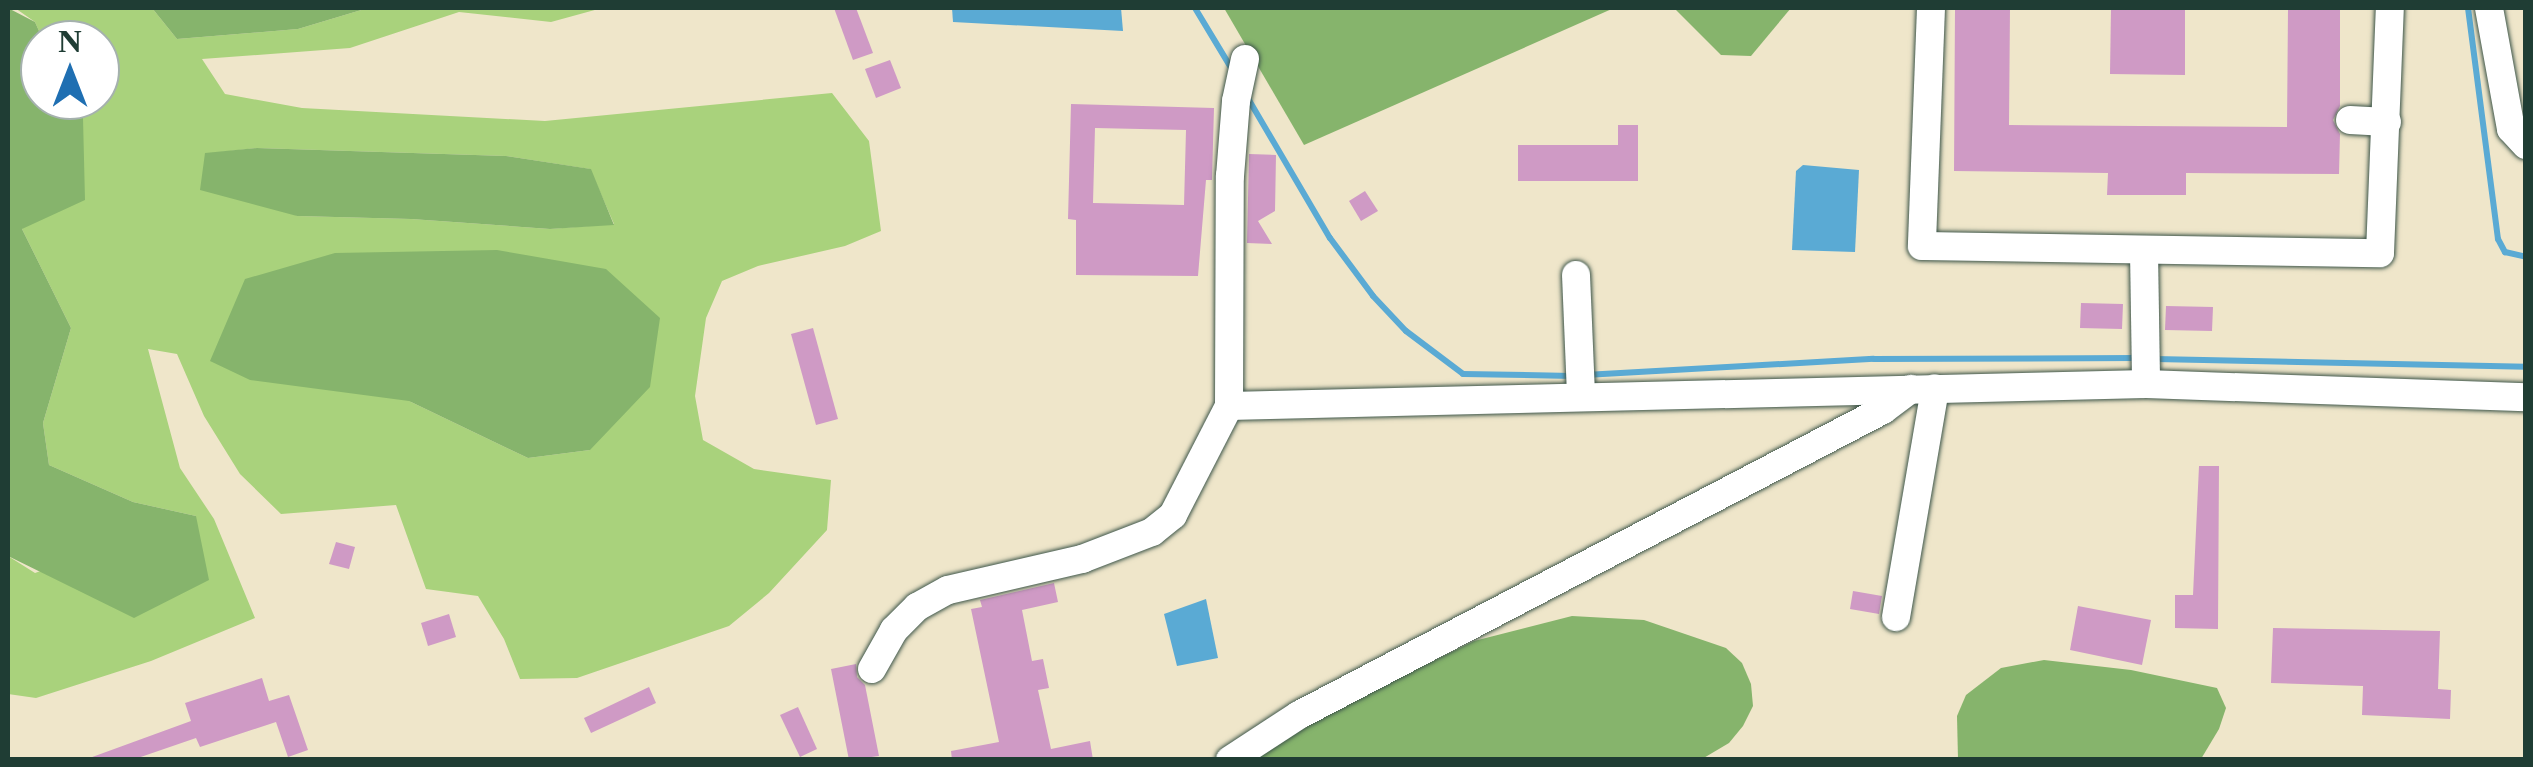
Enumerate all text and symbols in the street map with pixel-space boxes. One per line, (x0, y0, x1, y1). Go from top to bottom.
north arrow (20, 20, 120, 120)
text: N (58, 25, 82, 59)

